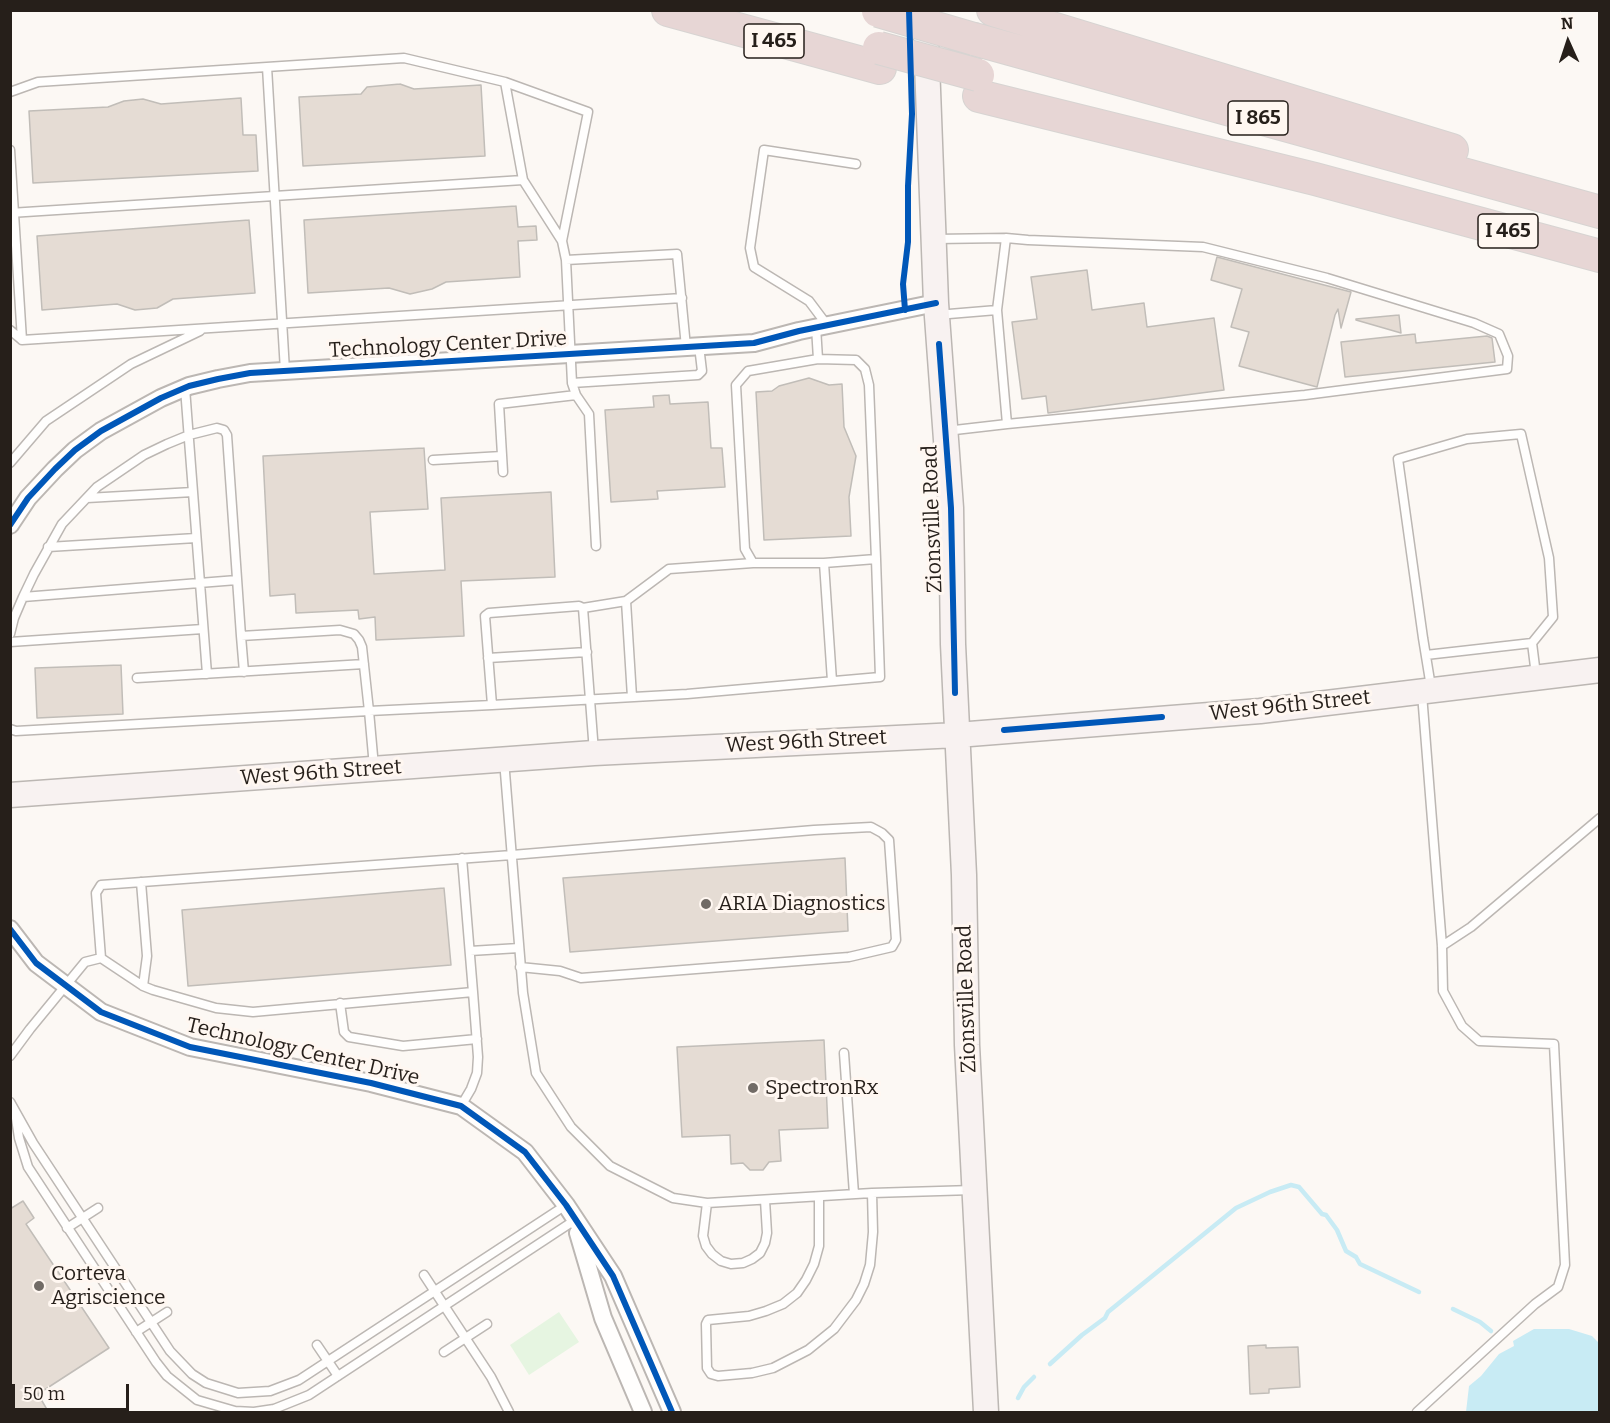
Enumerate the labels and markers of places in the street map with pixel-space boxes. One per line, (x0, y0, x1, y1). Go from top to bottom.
place label: ARIA Diagnostics (718, 891, 886, 917)
marker: ARIA Diagnostics (699, 897, 713, 911)
place label: SpectronRx (765, 1075, 878, 1101)
marker: SpectronRx (746, 1081, 760, 1095)
place label: Corteva Agriscience (51, 1261, 165, 1311)
marker: Corteva Agriscience (32, 1279, 46, 1293)

